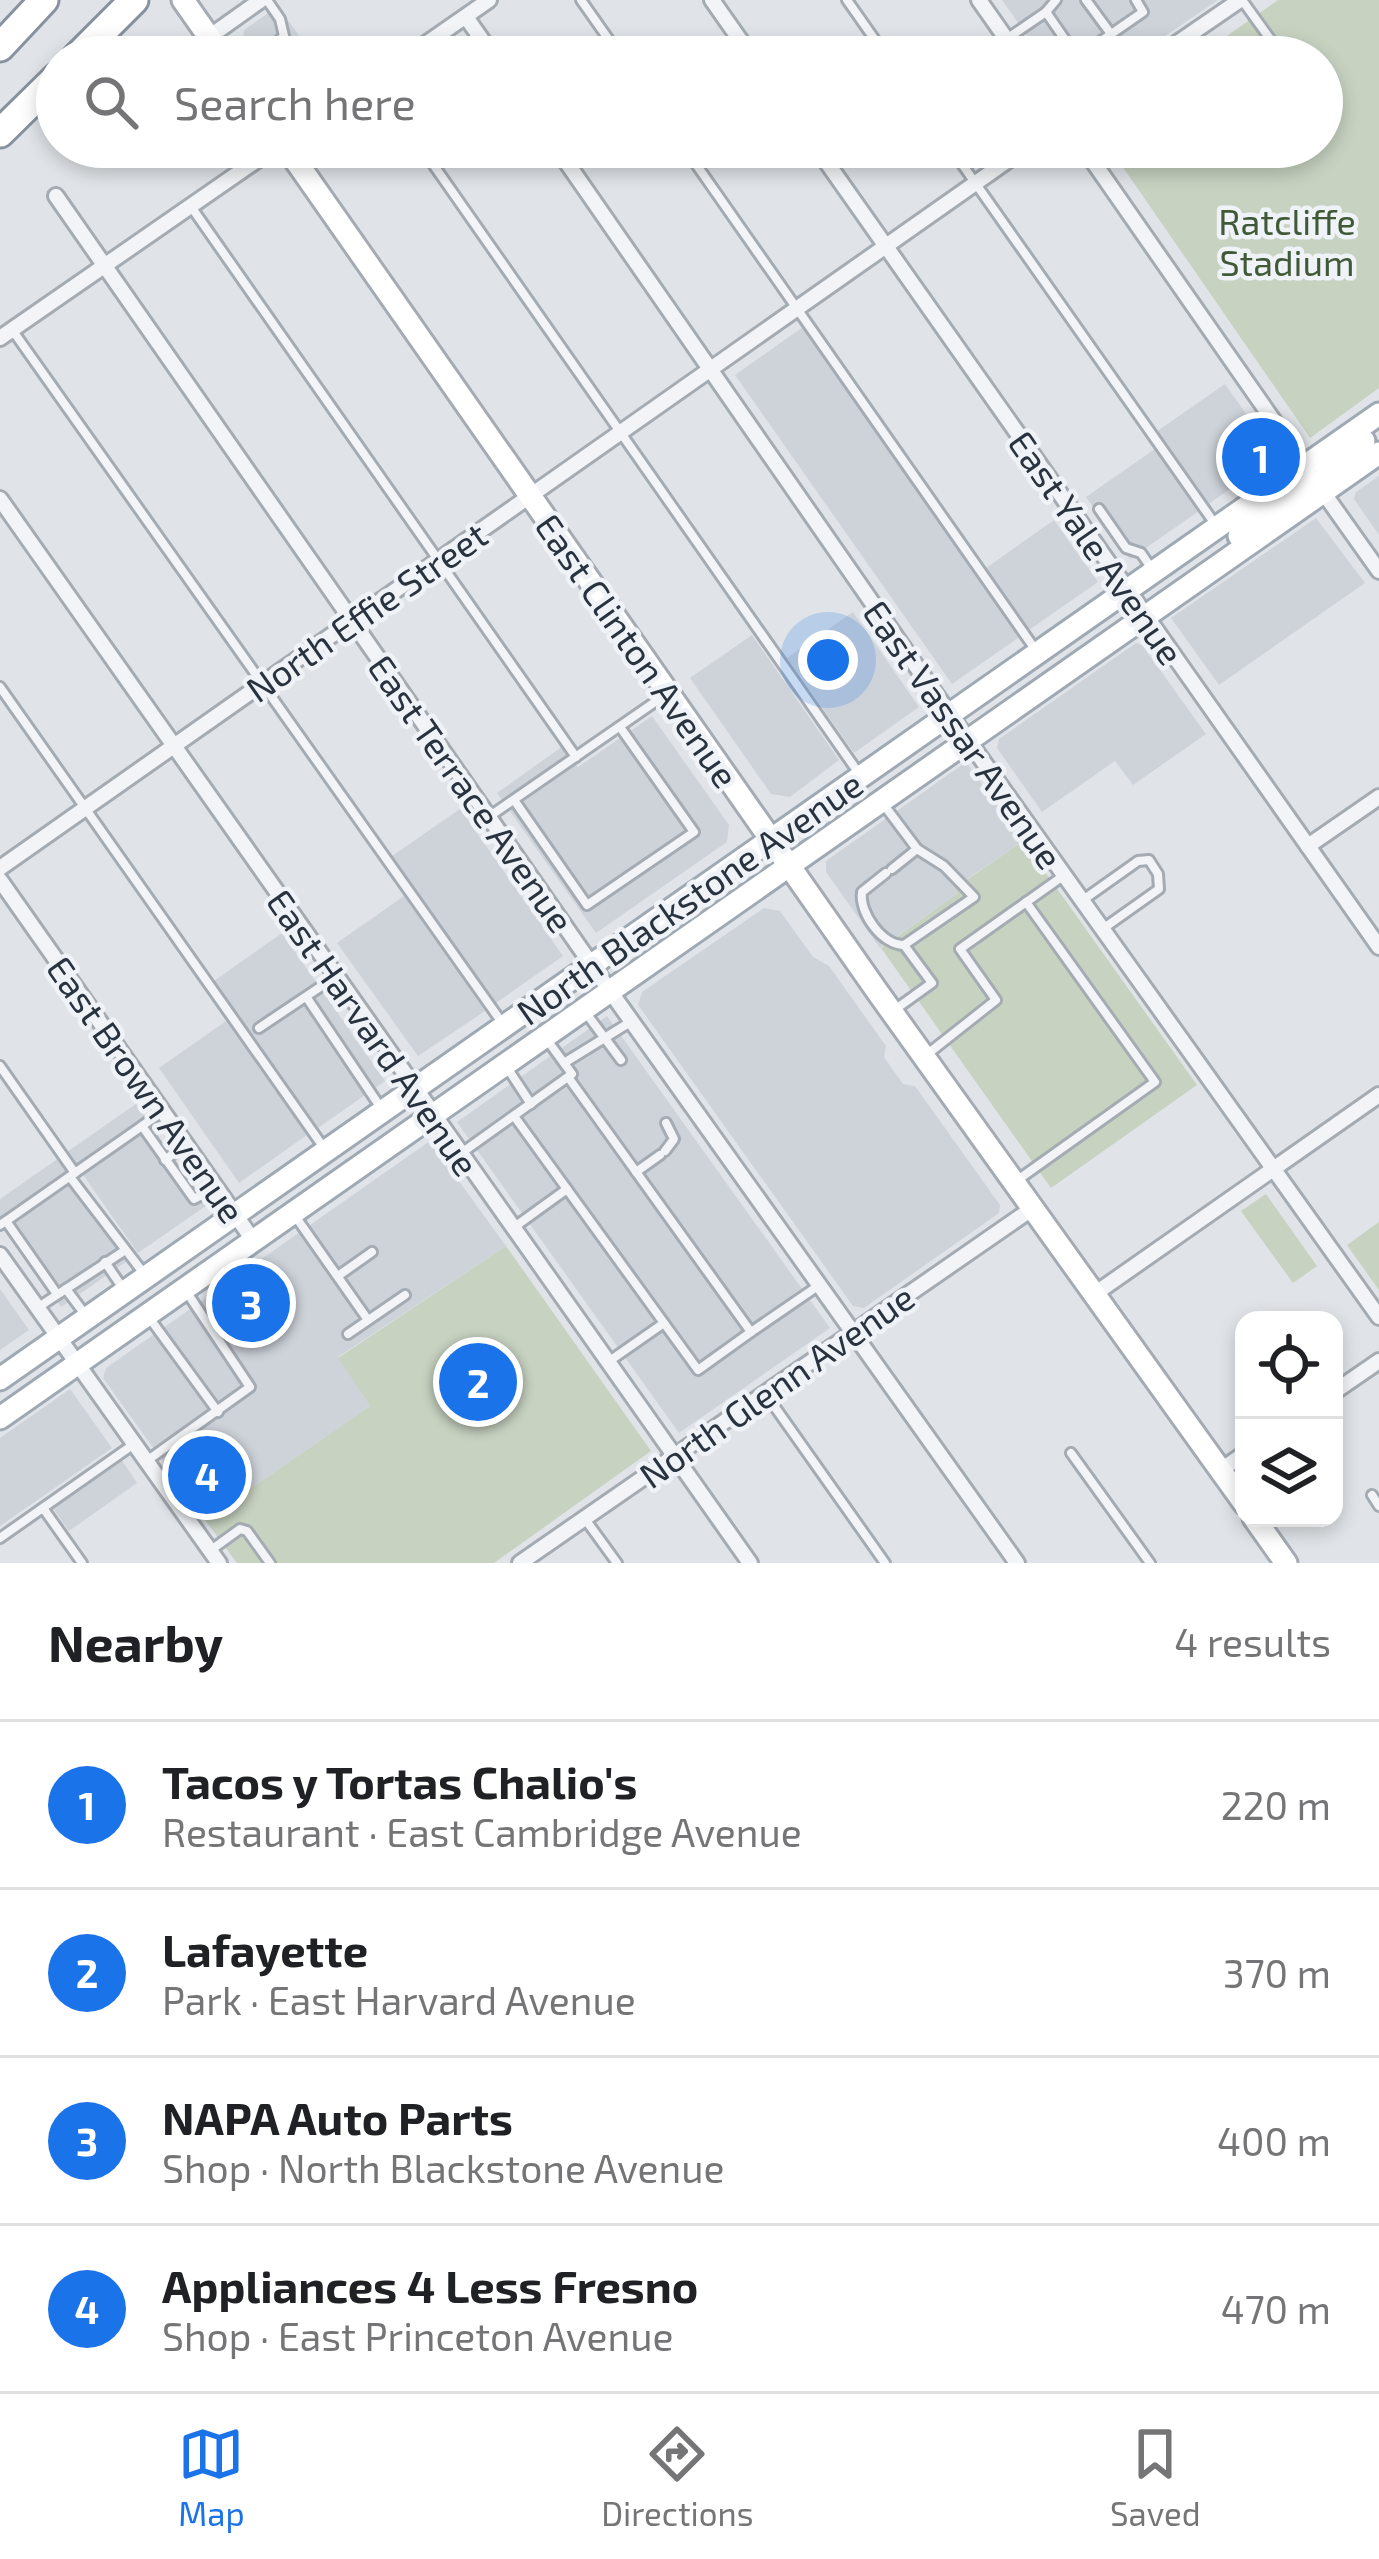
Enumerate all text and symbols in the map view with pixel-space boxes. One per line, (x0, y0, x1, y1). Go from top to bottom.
search box (36, 36, 1343, 168)
icon: search (78, 69, 144, 135)
text: Search here (174, 75, 416, 129)
park label: Ratcliffe Stadium (1218, 199, 1356, 283)
pin: 1 (1222, 412, 1300, 502)
street label: East Yale Avenue (1001, 422, 1193, 672)
street label: East Clinton Avenue (527, 505, 749, 795)
street label: North Effie Street (237, 512, 495, 710)
street label: East Vassar Avenue (855, 592, 1073, 876)
your location (798, 630, 858, 690)
street label: East Terrace Avenue (360, 646, 584, 940)
street label: North Blackstone Avenue (508, 761, 870, 1033)
street label: East Harvard Avenue (259, 881, 489, 1183)
street label: East Brown Avenue (39, 948, 255, 1230)
pin: 3 (212, 1258, 290, 1348)
street label: North Glenn Avenue (630, 1274, 922, 1496)
map controls (1235, 1311, 1343, 1527)
button: locate (1235, 1311, 1343, 1419)
pin: 2 (439, 1337, 517, 1427)
button: layers (1235, 1419, 1343, 1527)
pin: 4 (168, 1430, 246, 1520)
text: Nearby (48, 1611, 223, 1672)
text: 4 results (1174, 1618, 1331, 1665)
text: Tacos y Tortas Chalio's (162, 1754, 637, 1808)
text: 1 (79, 1781, 95, 1828)
text: 220 m (1221, 1781, 1331, 1828)
text: Restaurant · East Cambridge Avenue (162, 1808, 802, 1855)
text: Lafayette (162, 1922, 368, 1976)
text: 2 (76, 1949, 98, 1996)
text: 370 m (1223, 1949, 1331, 1996)
text: Park · East Harvard Avenue (162, 1976, 636, 2023)
text: NAPA Auto Parts (162, 2090, 513, 2144)
text: 3 (76, 2117, 98, 2164)
text: 400 m (1217, 2117, 1331, 2164)
text: Shop · North Blackstone Avenue (162, 2144, 724, 2191)
text: Appliances 4 Less Fresno (162, 2258, 698, 2312)
text: 4 (75, 2285, 99, 2332)
text: 470 m (1221, 2285, 1331, 2332)
text: Shop · East Princeton Avenue (162, 2312, 673, 2359)
tab: Map (178, 2421, 245, 2533)
tab: Directions (601, 2421, 753, 2533)
tab: Saved (1110, 2421, 1201, 2533)

